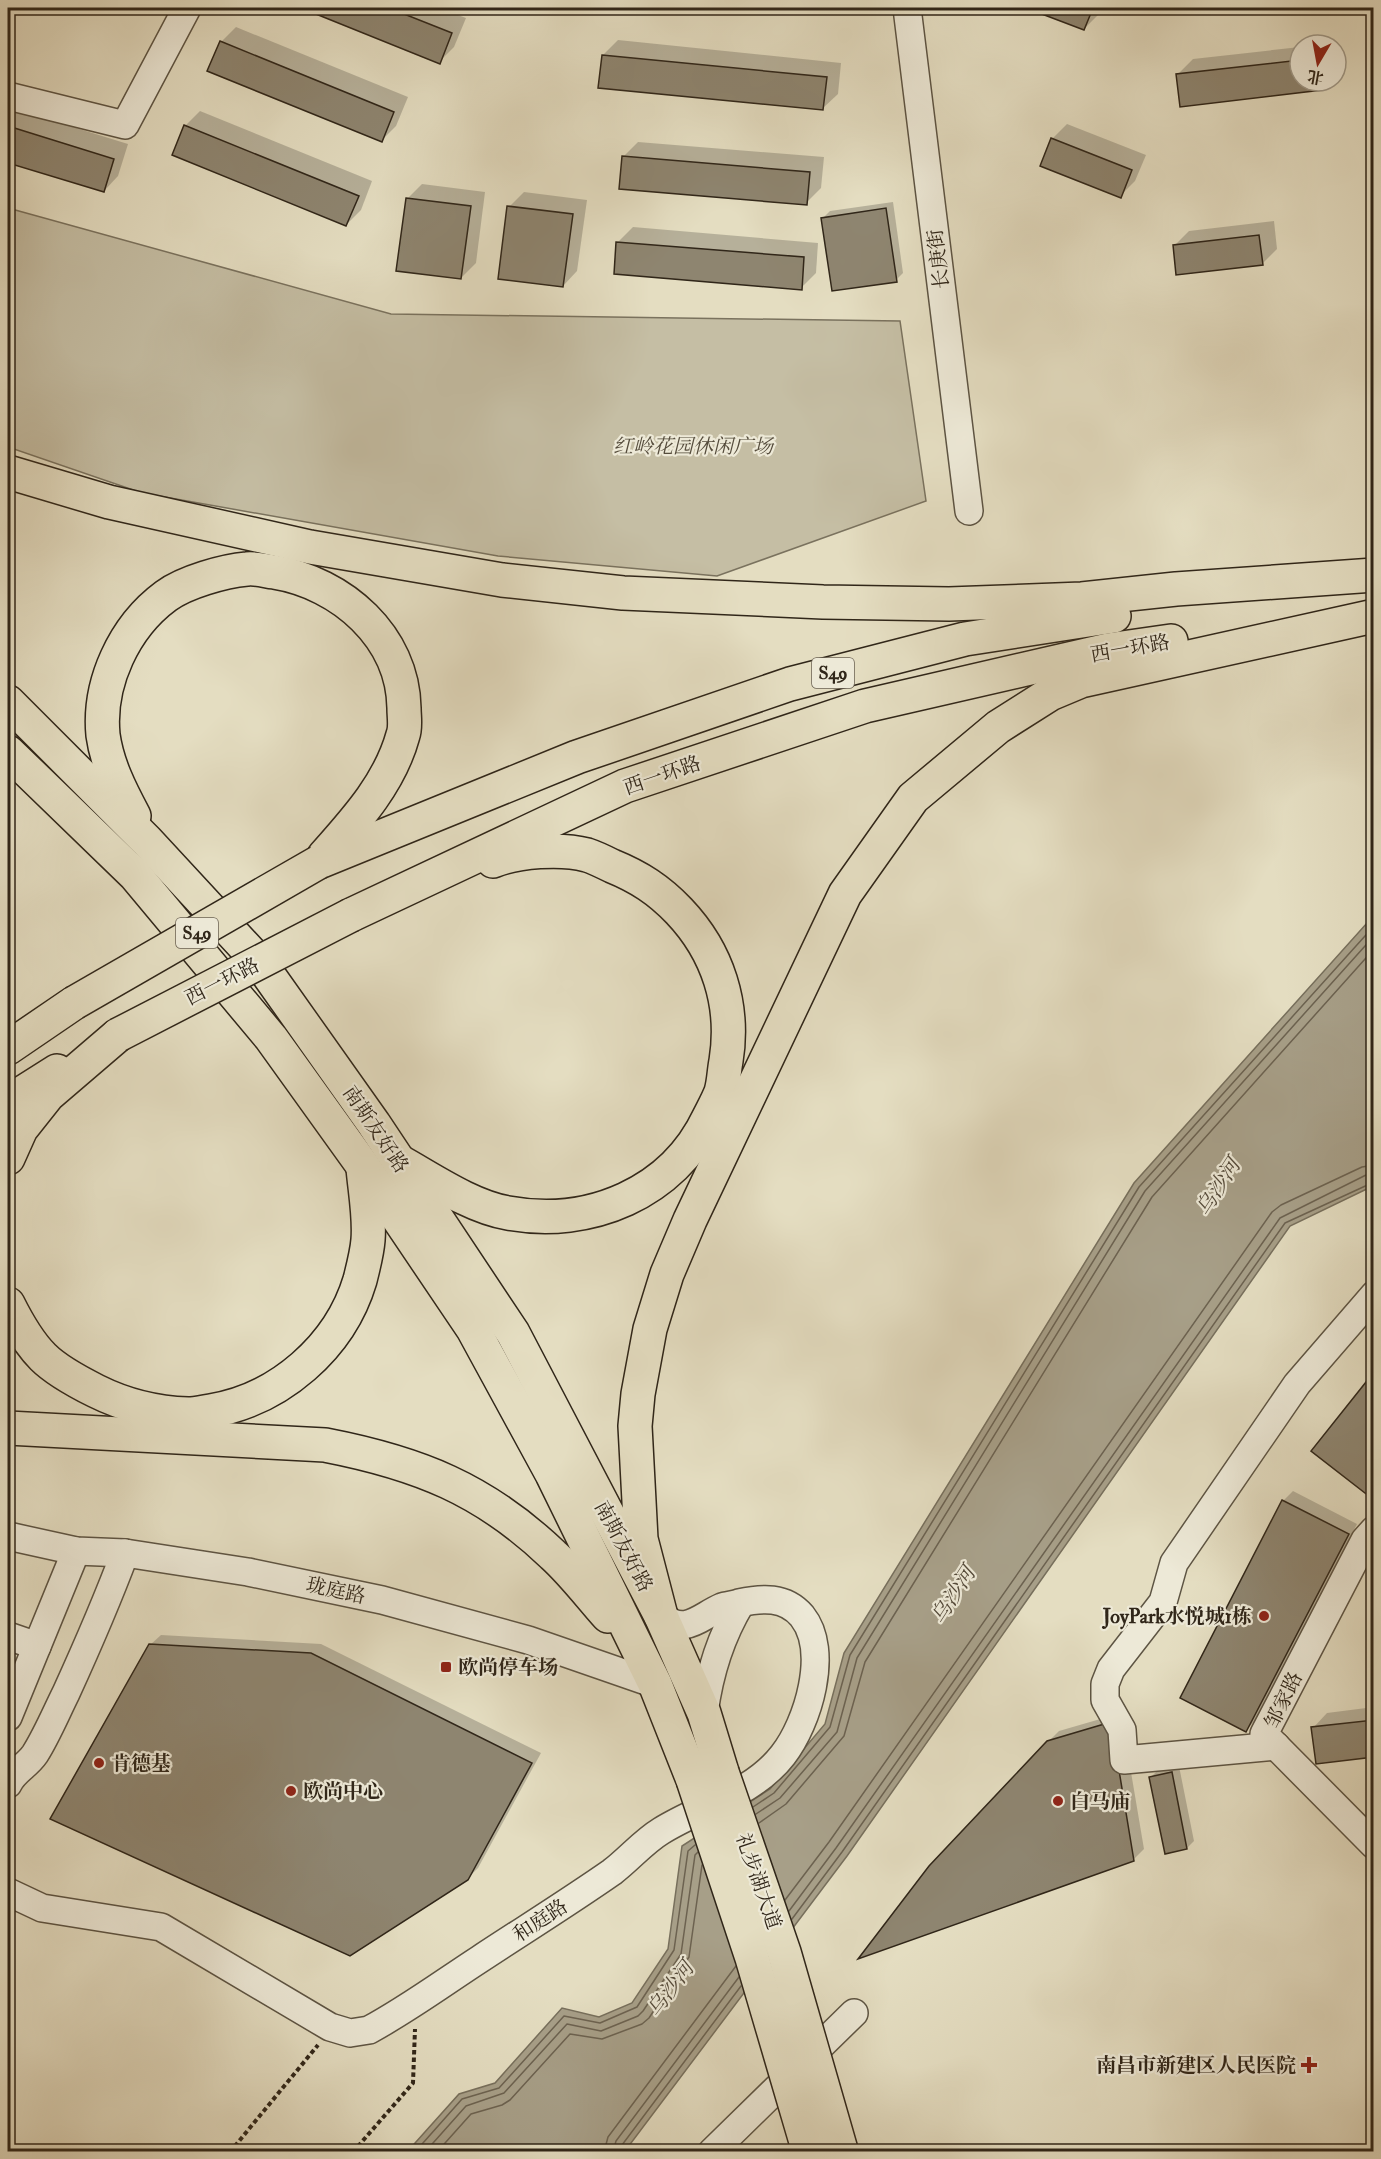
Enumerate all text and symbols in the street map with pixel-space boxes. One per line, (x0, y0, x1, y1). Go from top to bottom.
north arrow (1288, 33, 1348, 93)
text: 北 (1306, 66, 1325, 88)
street label: 长庚街 (922, 228, 955, 290)
park label: 红岭花园休闲广场 (613, 434, 775, 459)
street label: 西一环路 (1089, 629, 1172, 668)
road number: S49 (812, 658, 854, 688)
street label: 西一环路 (620, 751, 704, 800)
road number: S49 (176, 918, 218, 948)
street label: 西一环路 (181, 952, 264, 1011)
street label: 南斯友好路 (337, 1081, 414, 1178)
water label: 乌沙河 (1190, 1150, 1249, 1221)
street label: 南斯友好路 (589, 1496, 658, 1596)
water label: 乌沙河 (925, 1558, 984, 1629)
street label: 珑庭路 (304, 1572, 368, 1609)
place label: JoyPark水悦城1栋 (1102, 1604, 1252, 1630)
marker: JoyPark水悦城1栋 (1257, 1609, 1271, 1623)
place label: 欧尚停车场 (458, 1655, 558, 1680)
marker: 欧尚停车场 (439, 1660, 453, 1674)
street label: 邹家路 (1259, 1668, 1308, 1733)
place label: 肯德基 (111, 1751, 171, 1776)
marker: 肯德基 (92, 1756, 106, 1770)
place label: 欧尚中心 (303, 1779, 383, 1804)
marker: 欧尚中心 (284, 1784, 298, 1798)
place label: 白马庙 (1070, 1789, 1130, 1814)
marker: 白马庙 (1051, 1794, 1065, 1808)
street label: 礼步湖大道 (730, 1830, 787, 1933)
street label: 和庭路 (508, 1894, 572, 1947)
water label: 乌沙河 (641, 1953, 703, 2023)
place label: 南昌市新建区人民医院 (1096, 2053, 1296, 2078)
marker: 南昌市新建区人民医院 (1300, 2056, 1318, 2074)

